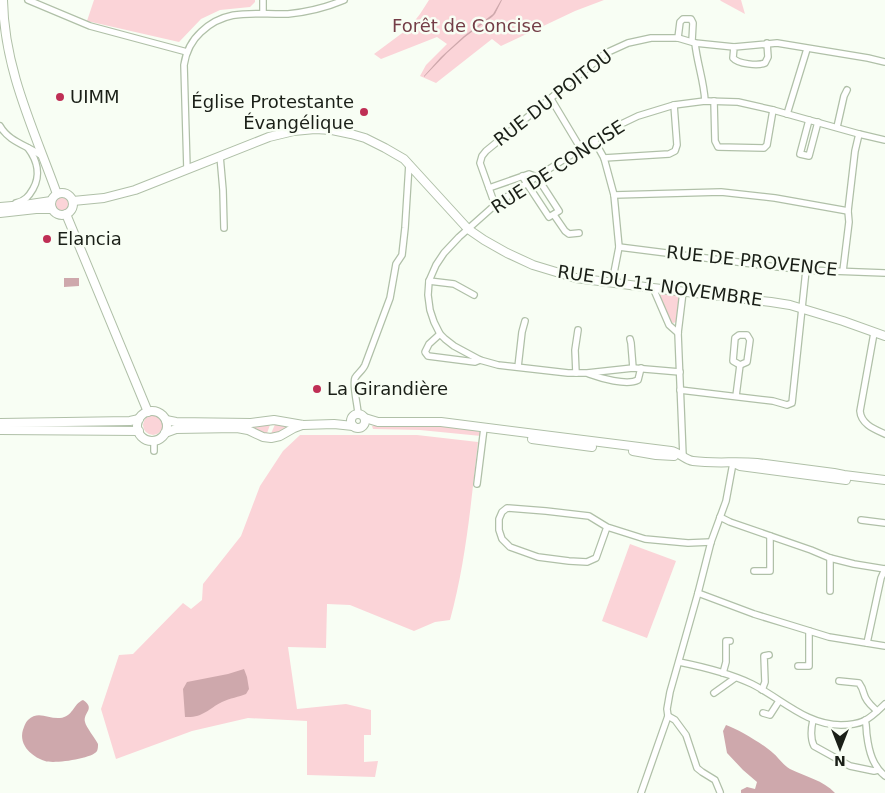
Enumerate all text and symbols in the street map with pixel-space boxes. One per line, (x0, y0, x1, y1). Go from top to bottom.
park label: Forêt de Concise (392, 15, 542, 36)
street label: RUE DU POITOU (489, 45, 616, 150)
place label: UIMM (70, 86, 120, 107)
marker: UIMM (54, 91, 66, 103)
place label: Église Protestante Évangélique (191, 91, 354, 133)
marker: Église Protestante Évangélique (358, 106, 370, 118)
street label: RUE DE CONCISE (487, 116, 628, 217)
place label: Elancia (57, 228, 122, 249)
marker: Elancia (41, 233, 53, 245)
street label: RUE DE PROVENCE (665, 241, 839, 280)
street label: RUE DU 11 NOVEMBRE (556, 261, 764, 310)
place label: La Girandière (327, 378, 448, 399)
marker: La Girandière (311, 383, 323, 395)
north arrow (815, 723, 865, 773)
text: N (834, 753, 846, 769)

